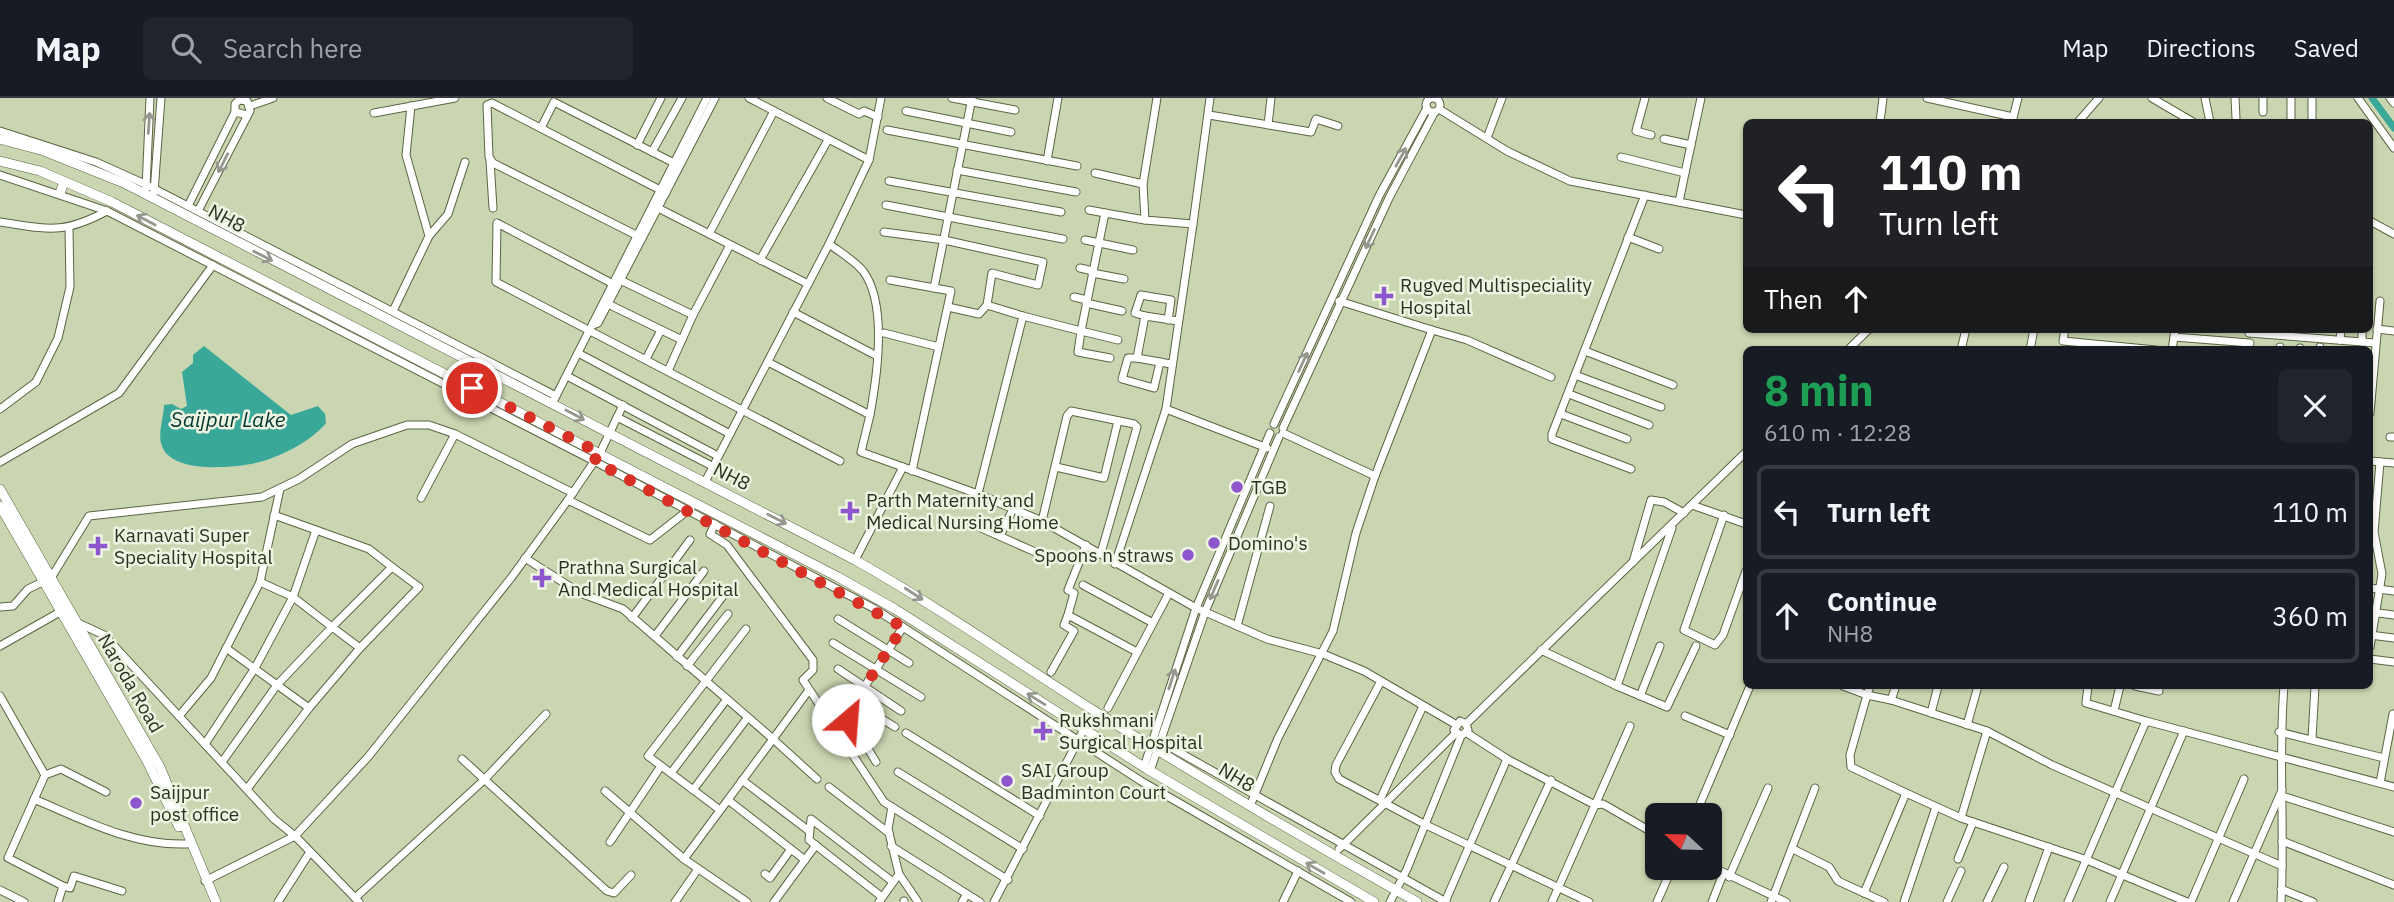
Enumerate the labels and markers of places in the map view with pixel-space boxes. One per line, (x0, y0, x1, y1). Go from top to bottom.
place label: Rugved Multispeciality Hospital (1400, 273, 1593, 319)
marker: Rugved Multispeciality Hospital (1374, 286, 1394, 306)
pin (442, 358, 502, 418)
place label: TGB (1251, 475, 1287, 499)
marker: TGB (1229, 479, 1245, 495)
place label: Parth Maternity and Medical Nursing Home (866, 488, 1059, 534)
marker: Parth Maternity and Medical Nursing Home (840, 501, 860, 521)
place label: Karnavati Super Speciality Hospital (114, 523, 273, 569)
place label: Domino's (1228, 531, 1308, 555)
marker: Domino's (1206, 535, 1222, 551)
marker: Karnavati Super Speciality Hospital (88, 536, 108, 556)
place label: Spoons n straws (1034, 543, 1174, 567)
marker: Spoons n straws (1180, 547, 1196, 563)
place label: Prathna Surgical And Medical Hospital (558, 555, 739, 601)
marker: Prathna Surgical And Medical Hospital (532, 568, 552, 588)
place label: Rukshmani Surgical Hospital (1059, 708, 1203, 754)
marker: Rukshmani Surgical Hospital (1033, 721, 1053, 741)
place label: SAI Group Badminton Court (1021, 758, 1166, 804)
marker: SAI Group Badminton Court (999, 773, 1015, 789)
place label: Saijpur post office (150, 780, 239, 826)
marker: Saijpur post office (128, 795, 144, 811)

